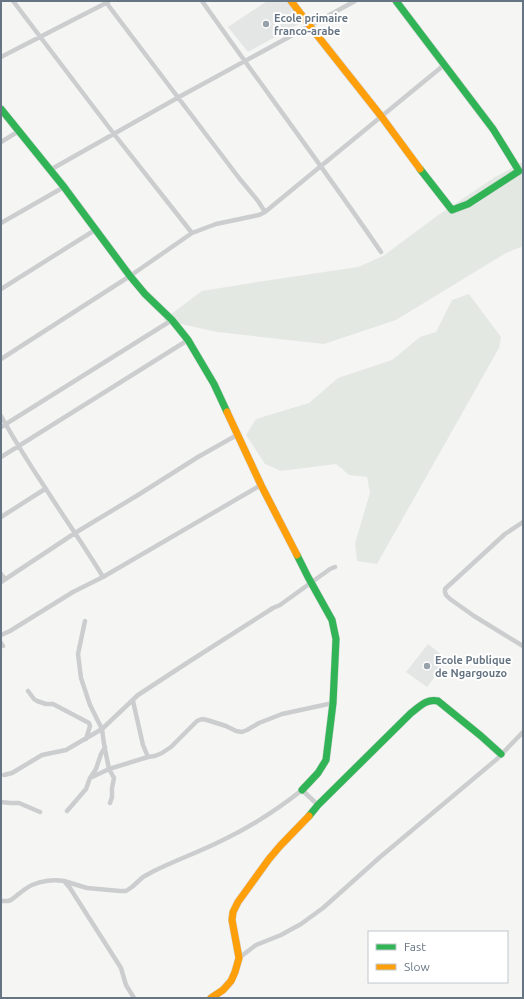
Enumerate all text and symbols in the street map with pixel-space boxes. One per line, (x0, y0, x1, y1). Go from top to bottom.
place label: Ecole primaire franco-arabe (274, 12, 348, 37)
marker: Ecole primaire franco-arabe (261, 19, 271, 29)
place label: Ecole Publique de Ngargouzo (435, 654, 511, 679)
marker: Ecole Publique de Ngargouzo (422, 661, 432, 671)
legend (368, 931, 508, 983)
text: Fast (404, 940, 426, 953)
text: Slow (404, 960, 430, 973)

